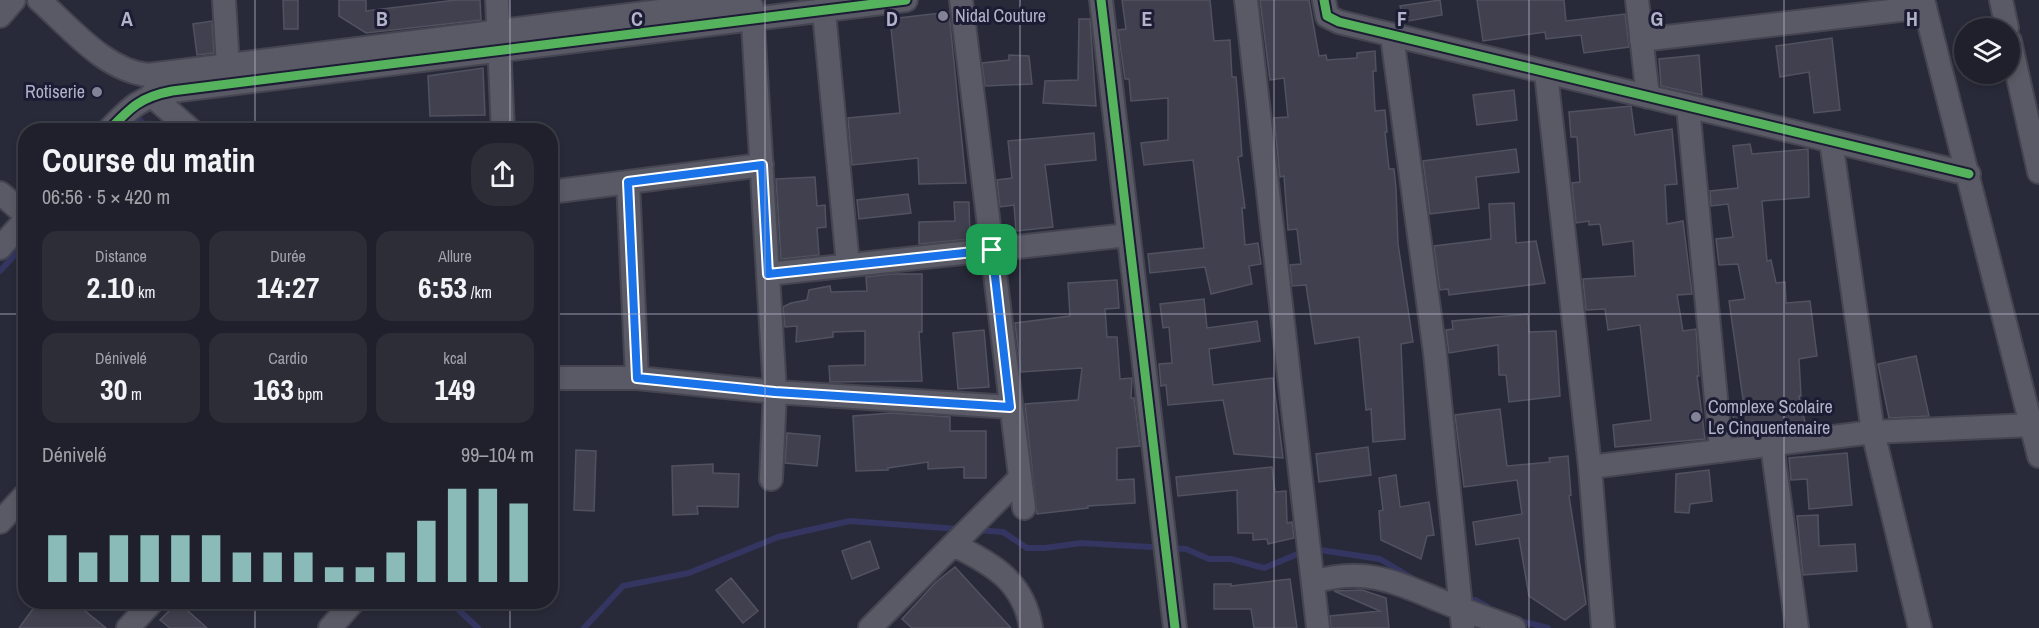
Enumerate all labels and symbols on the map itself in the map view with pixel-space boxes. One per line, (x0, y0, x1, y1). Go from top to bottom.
place label: Nidal Couture (955, 3, 1046, 28)
text: A (121, 5, 133, 32)
text: B (376, 5, 388, 32)
text: C (631, 5, 643, 32)
text: D (886, 5, 898, 32)
text: E (1142, 5, 1153, 32)
text: F (1397, 5, 1407, 32)
text: G (1651, 5, 1663, 32)
text: H (1906, 5, 1918, 32)
marker: Nidal Couture (936, 9, 950, 23)
place label: Rotiserie (25, 79, 85, 104)
marker: Rotiserie (90, 85, 104, 99)
pin (966, 224, 1017, 275)
place label: Complexe Scolaire Le Cinquentenaire (1708, 394, 1833, 440)
marker: Complexe Scolaire Le Cinquentenaire (1689, 410, 1703, 424)

